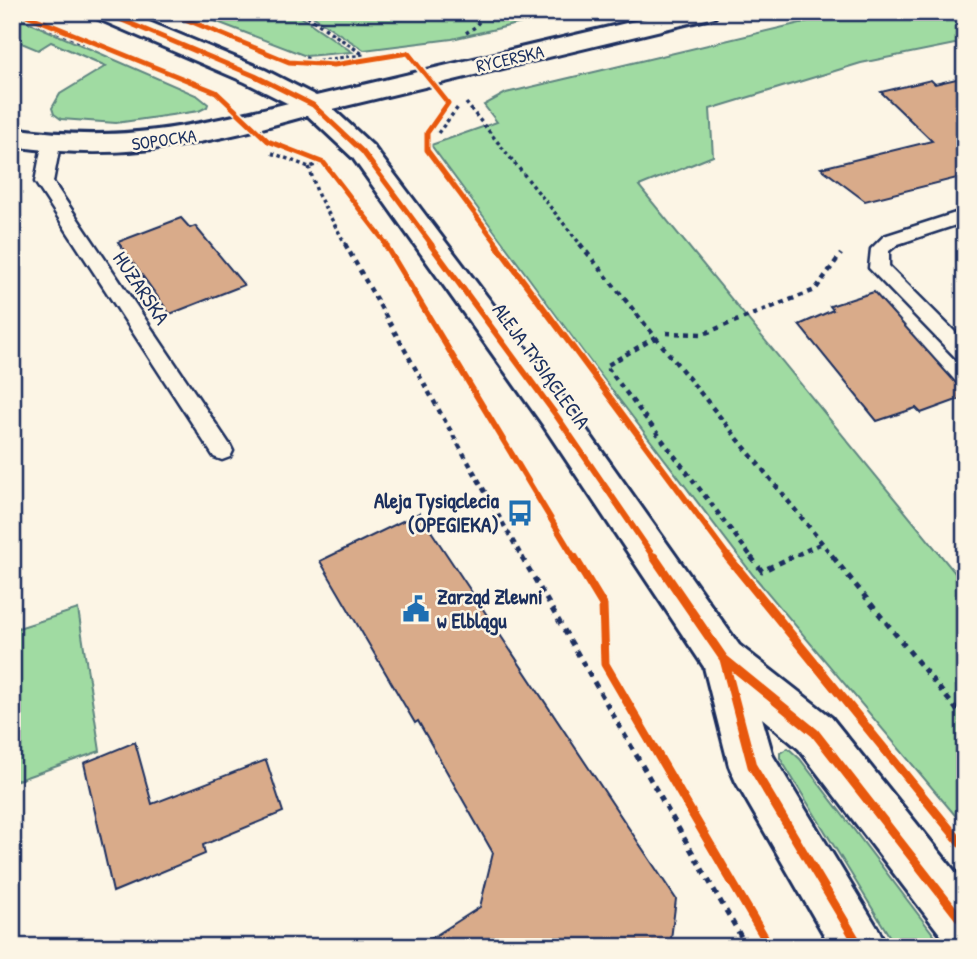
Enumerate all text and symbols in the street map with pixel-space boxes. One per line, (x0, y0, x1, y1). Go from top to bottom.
street label: RYCERSKA (474, 39, 546, 78)
street label: SOPOCKA (130, 123, 198, 156)
street label: HUZARSKA (106, 245, 177, 330)
street label: ALEJA TYSIĄCLECIA (486, 297, 597, 435)
place label: Aleja Tysiąclecia (OPEGIEKA) (374, 486, 500, 539)
bus stop icon: Aleja Tysiąclecia (OPEGIEKA) (505, 498, 535, 528)
place label: Zarząd Zlewni w Elblągu (437, 582, 543, 636)
public building icon: Zarząd Zlewni w Elblągu (401, 594, 431, 624)

